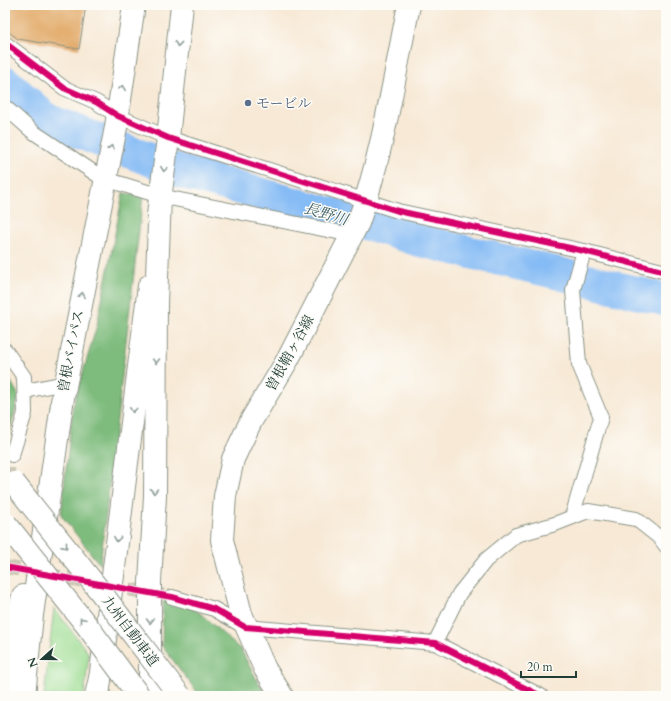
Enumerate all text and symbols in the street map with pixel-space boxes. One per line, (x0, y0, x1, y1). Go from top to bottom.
one-way arrow (173, 41, 182, 47)
one-way arrow (117, 85, 126, 91)
place label: モービル (256, 94, 311, 113)
marker: モービル (243, 98, 253, 108)
one-way arrow (107, 145, 115, 151)
one-way arrow (160, 165, 169, 172)
water label: 長野川 (302, 198, 352, 230)
one-way arrow (78, 292, 86, 298)
street label: 曽根バイパス (54, 308, 88, 394)
street label: 曽根鞘ヶ谷線 (261, 312, 319, 394)
one-way arrow (151, 358, 160, 364)
one-way arrow (129, 407, 138, 413)
one-way arrow (150, 488, 159, 494)
one-way arrow (113, 536, 122, 542)
one-way arrow (60, 542, 67, 549)
street label: 九州自動車道 (97, 592, 163, 670)
one-way arrow (80, 618, 87, 625)
one-way arrow (146, 618, 154, 624)
north arrow (22, 639, 62, 679)
scale bar (521, 653, 576, 679)
text: N (24, 655, 42, 670)
text: 20 m (527, 659, 554, 675)

